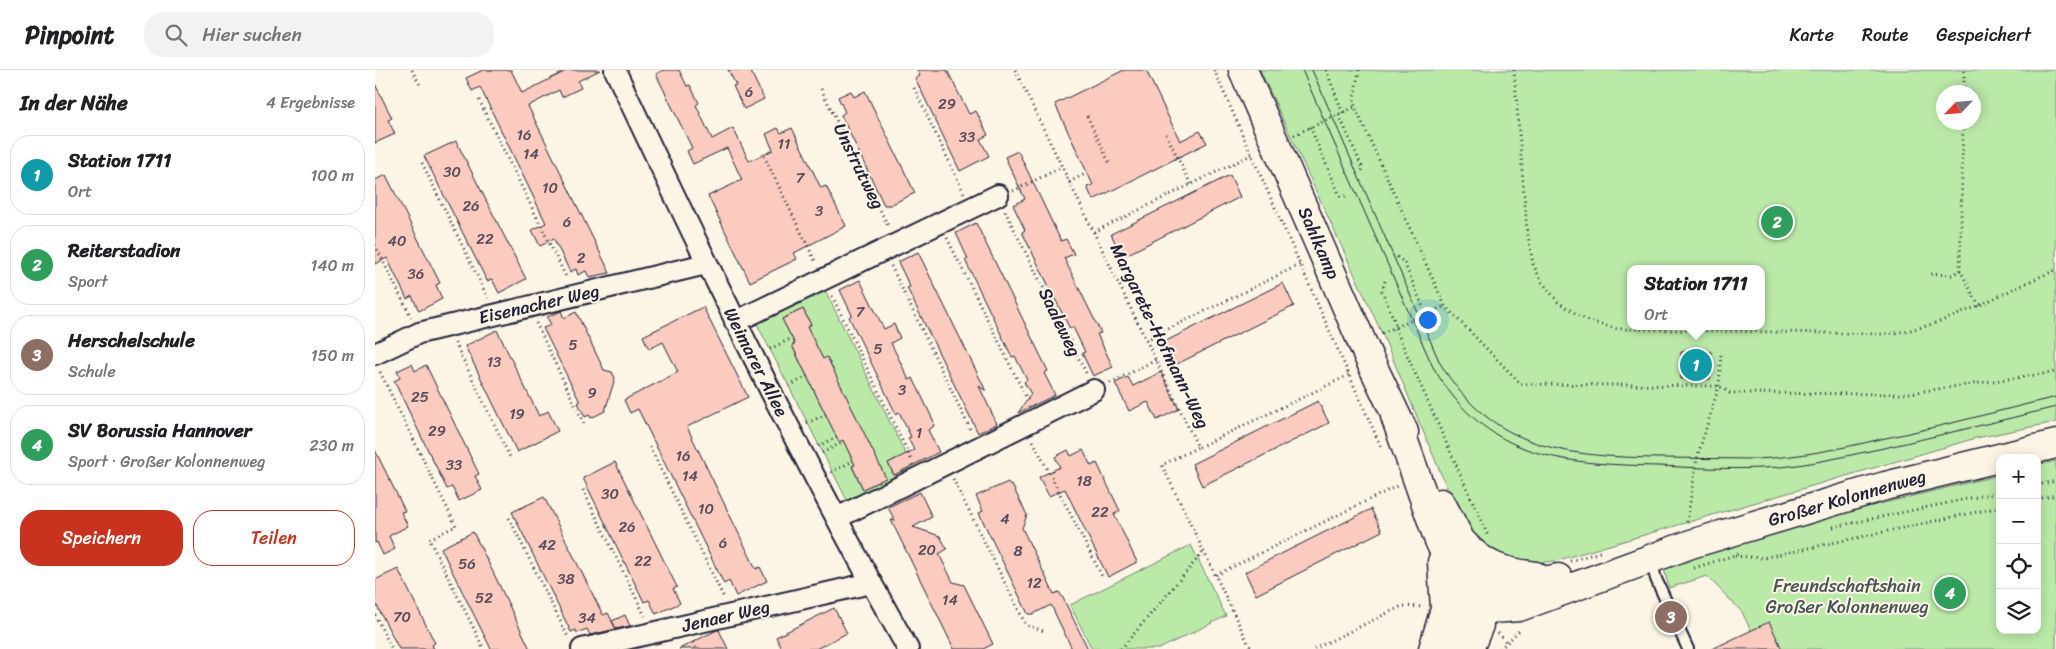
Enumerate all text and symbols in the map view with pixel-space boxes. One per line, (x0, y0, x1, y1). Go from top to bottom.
search box (144, 12, 494, 57)
text: Pinpoint (25, 14, 114, 56)
text: Hier suchen (202, 18, 302, 51)
text: Karte (1789, 19, 1834, 51)
text: Route (1862, 19, 1908, 51)
text: Gespeichert (1936, 19, 2031, 51)
icon: search (162, 21, 190, 49)
house number: 6 (745, 79, 753, 105)
text: In der Nähe (20, 84, 128, 122)
north arrow (1936, 85, 1981, 130)
text: 4 Ergebnisse (266, 88, 355, 117)
house number: 29 (938, 91, 956, 117)
street label: Unstrutweg (824, 117, 894, 215)
house number: 16 (517, 122, 531, 148)
house number: 33 (959, 124, 975, 150)
house number: 11 (778, 131, 790, 157)
house number: 14 (523, 141, 539, 167)
text: Station 1711 (68, 144, 171, 177)
house number: 30 (443, 159, 461, 185)
text: 1 (34, 161, 40, 190)
text: 100 m (310, 161, 354, 190)
house number: 7 (796, 165, 806, 191)
house number: 10 (542, 175, 558, 201)
text: Ort (68, 177, 92, 206)
house number: 26 (462, 193, 480, 219)
house number: 3 (815, 198, 823, 224)
street label: Sahlkamp (1289, 201, 1349, 285)
pin: 2 (1761, 203, 1793, 241)
house number: 6 (563, 209, 571, 235)
house number: 22 (476, 226, 494, 252)
house number: 40 (388, 228, 406, 254)
text: Reiterstadion (68, 234, 180, 267)
street label: Margarete-Hofmann-Weg (1101, 238, 1219, 434)
house number: 2 (577, 245, 586, 271)
text: 2 (32, 251, 42, 280)
text: 140 m (311, 251, 354, 280)
house number: 36 (408, 261, 424, 287)
popup (1627, 265, 1765, 330)
text: Sport (68, 267, 108, 296)
text: Station 1711 (1644, 267, 1748, 300)
street label: Eisenacher Weg (475, 275, 603, 333)
street label: Saaleweg (1029, 282, 1091, 362)
house number: 7 (856, 299, 866, 325)
text: Ort (1644, 300, 1668, 329)
street label: Weimarer Allee (715, 301, 798, 423)
your location (1415, 307, 1441, 333)
text: Herschelschule (68, 324, 195, 357)
house number: 5 (568, 332, 578, 358)
house number: 5 (873, 336, 883, 362)
text: 3 (33, 341, 41, 370)
text: 150 m (311, 341, 354, 370)
pin: 1 (1680, 346, 1712, 384)
house number: 13 (487, 349, 501, 375)
text: Schule (68, 357, 116, 386)
house number: 3 (898, 377, 906, 403)
house number: 9 (587, 380, 597, 406)
house number: 25 (411, 384, 429, 410)
house number: 19 (509, 401, 525, 427)
text: SV Borussia Hannover (68, 414, 251, 447)
house number: 29 (428, 418, 446, 444)
house number: 1 (916, 420, 922, 446)
text: 4 (32, 431, 42, 460)
text: 230 m (309, 431, 354, 460)
house number: 16 (676, 443, 690, 469)
text: Sport · Großer Kolonnenweg (68, 447, 265, 476)
house number: 33 (446, 452, 462, 478)
map controls (1996, 454, 2041, 634)
button: + (1996, 454, 2041, 499)
street label: Großer Kolonnenweg (1764, 460, 1930, 536)
house number: 14 (682, 463, 698, 489)
house number: 18 (1076, 468, 1092, 494)
house number: 30 (601, 481, 619, 507)
house number: 10 (698, 496, 714, 522)
house number: 22 (1091, 499, 1109, 525)
button: − (1996, 499, 2041, 544)
house number: 4 (1000, 506, 1010, 532)
button: Speichern (20, 510, 183, 566)
button: Teilen (193, 510, 355, 566)
house number: 26 (618, 514, 636, 540)
house number: 6 (719, 530, 727, 556)
house number: 42 (538, 532, 556, 558)
house number: 20 (918, 537, 936, 563)
house number: 8 (1013, 538, 1023, 564)
button: locate (1996, 544, 2041, 589)
house number: 22 (634, 548, 652, 574)
house number: 56 (458, 551, 476, 577)
house number: 38 (557, 566, 575, 592)
house number: 12 (1026, 570, 1042, 596)
park label: Freundschaftshain Großer Kolonnenweg (1765, 570, 1929, 623)
pin: 4 (1934, 574, 1966, 612)
house number: 52 (475, 585, 493, 611)
house number: 14 (942, 587, 958, 613)
button: layers (1996, 589, 2041, 634)
street label: Jenaer Weg (678, 590, 773, 642)
pin: 3 (1655, 598, 1687, 636)
house number: 70 (393, 604, 411, 630)
house number: 34 (578, 605, 596, 631)

